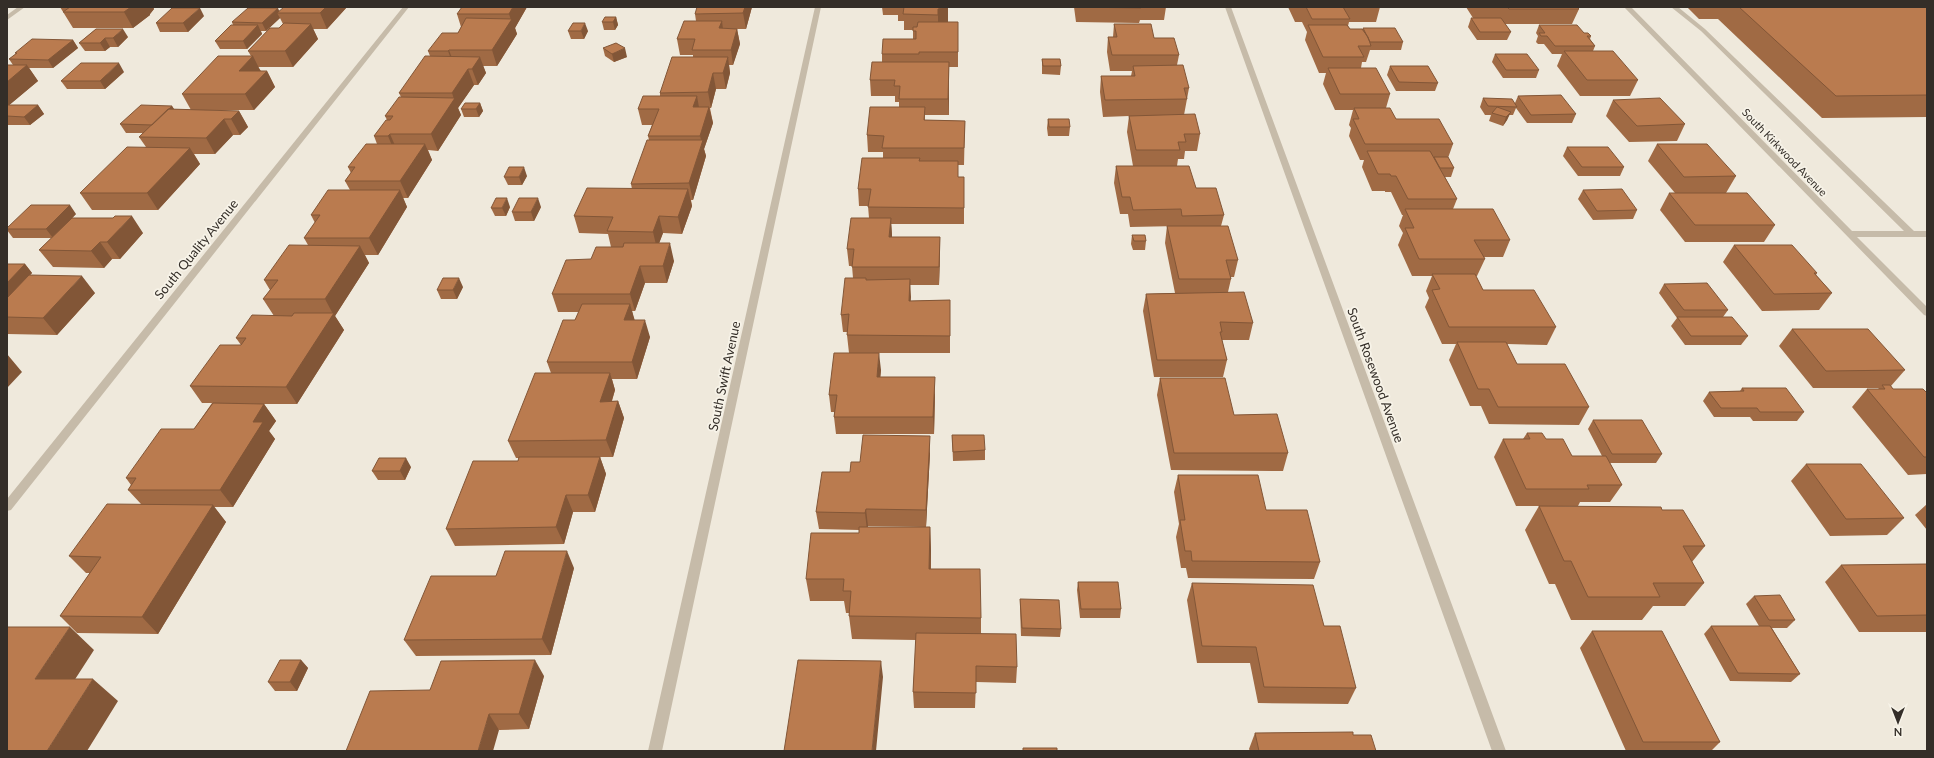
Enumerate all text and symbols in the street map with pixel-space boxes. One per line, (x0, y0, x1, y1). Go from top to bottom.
street label: South Kirkwood Avenue (1740, 105, 1830, 199)
street label: South Quality Avenue (151, 196, 241, 302)
street label: South Rosewood Avenue (1344, 305, 1408, 445)
street label: South Swift Avenue (705, 319, 743, 432)
north arrow (1878, 702, 1918, 742)
text: N (1894, 726, 1902, 739)

